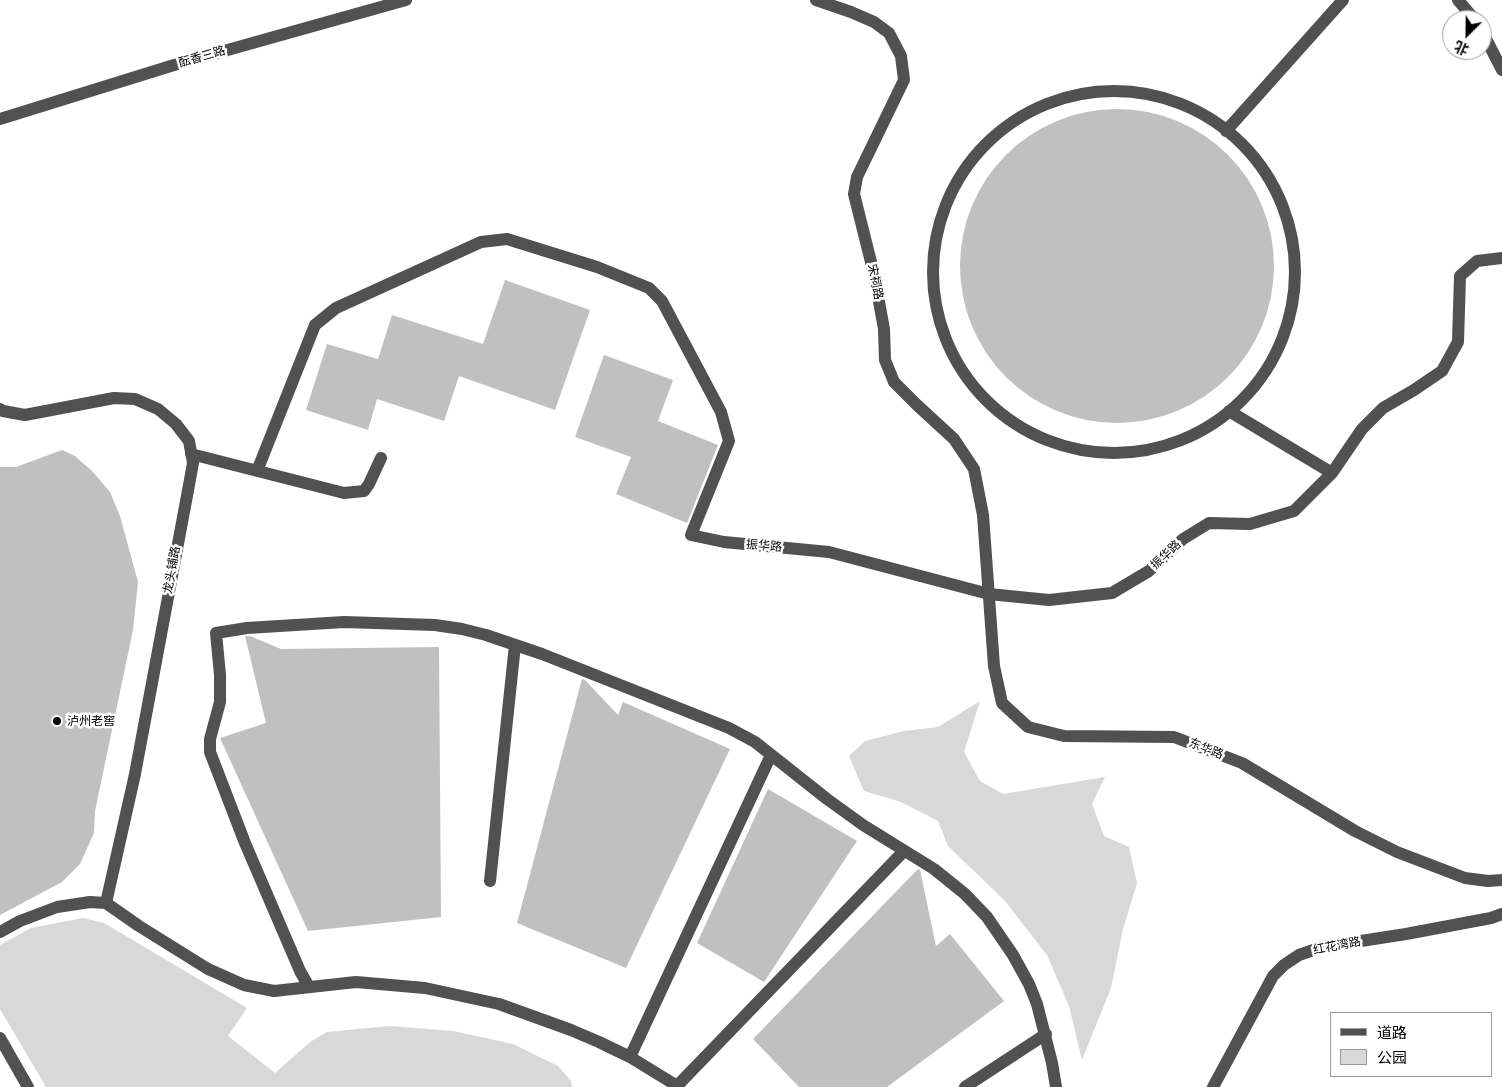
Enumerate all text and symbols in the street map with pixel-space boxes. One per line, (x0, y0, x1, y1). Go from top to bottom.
north arrow (1442, 10, 1492, 60)
text: 北 (1452, 37, 1471, 59)
street label: 酝香三路 (177, 43, 227, 71)
street label: 宋祠路 (864, 263, 886, 301)
street label: 振华路 (745, 537, 783, 555)
street label: 振华路 (1148, 537, 1184, 573)
street label: 龙头铺路 (161, 545, 183, 595)
place label: 泸州老窖 (67, 714, 115, 728)
marker: 泸州老窖 (51, 715, 63, 727)
street label: 东华路 (1187, 736, 1225, 762)
street label: 红花湾路 (1312, 934, 1362, 958)
legend (1330, 1012, 1492, 1077)
text: 道路 (1377, 1023, 1407, 1042)
text: 公园 (1377, 1048, 1407, 1067)

